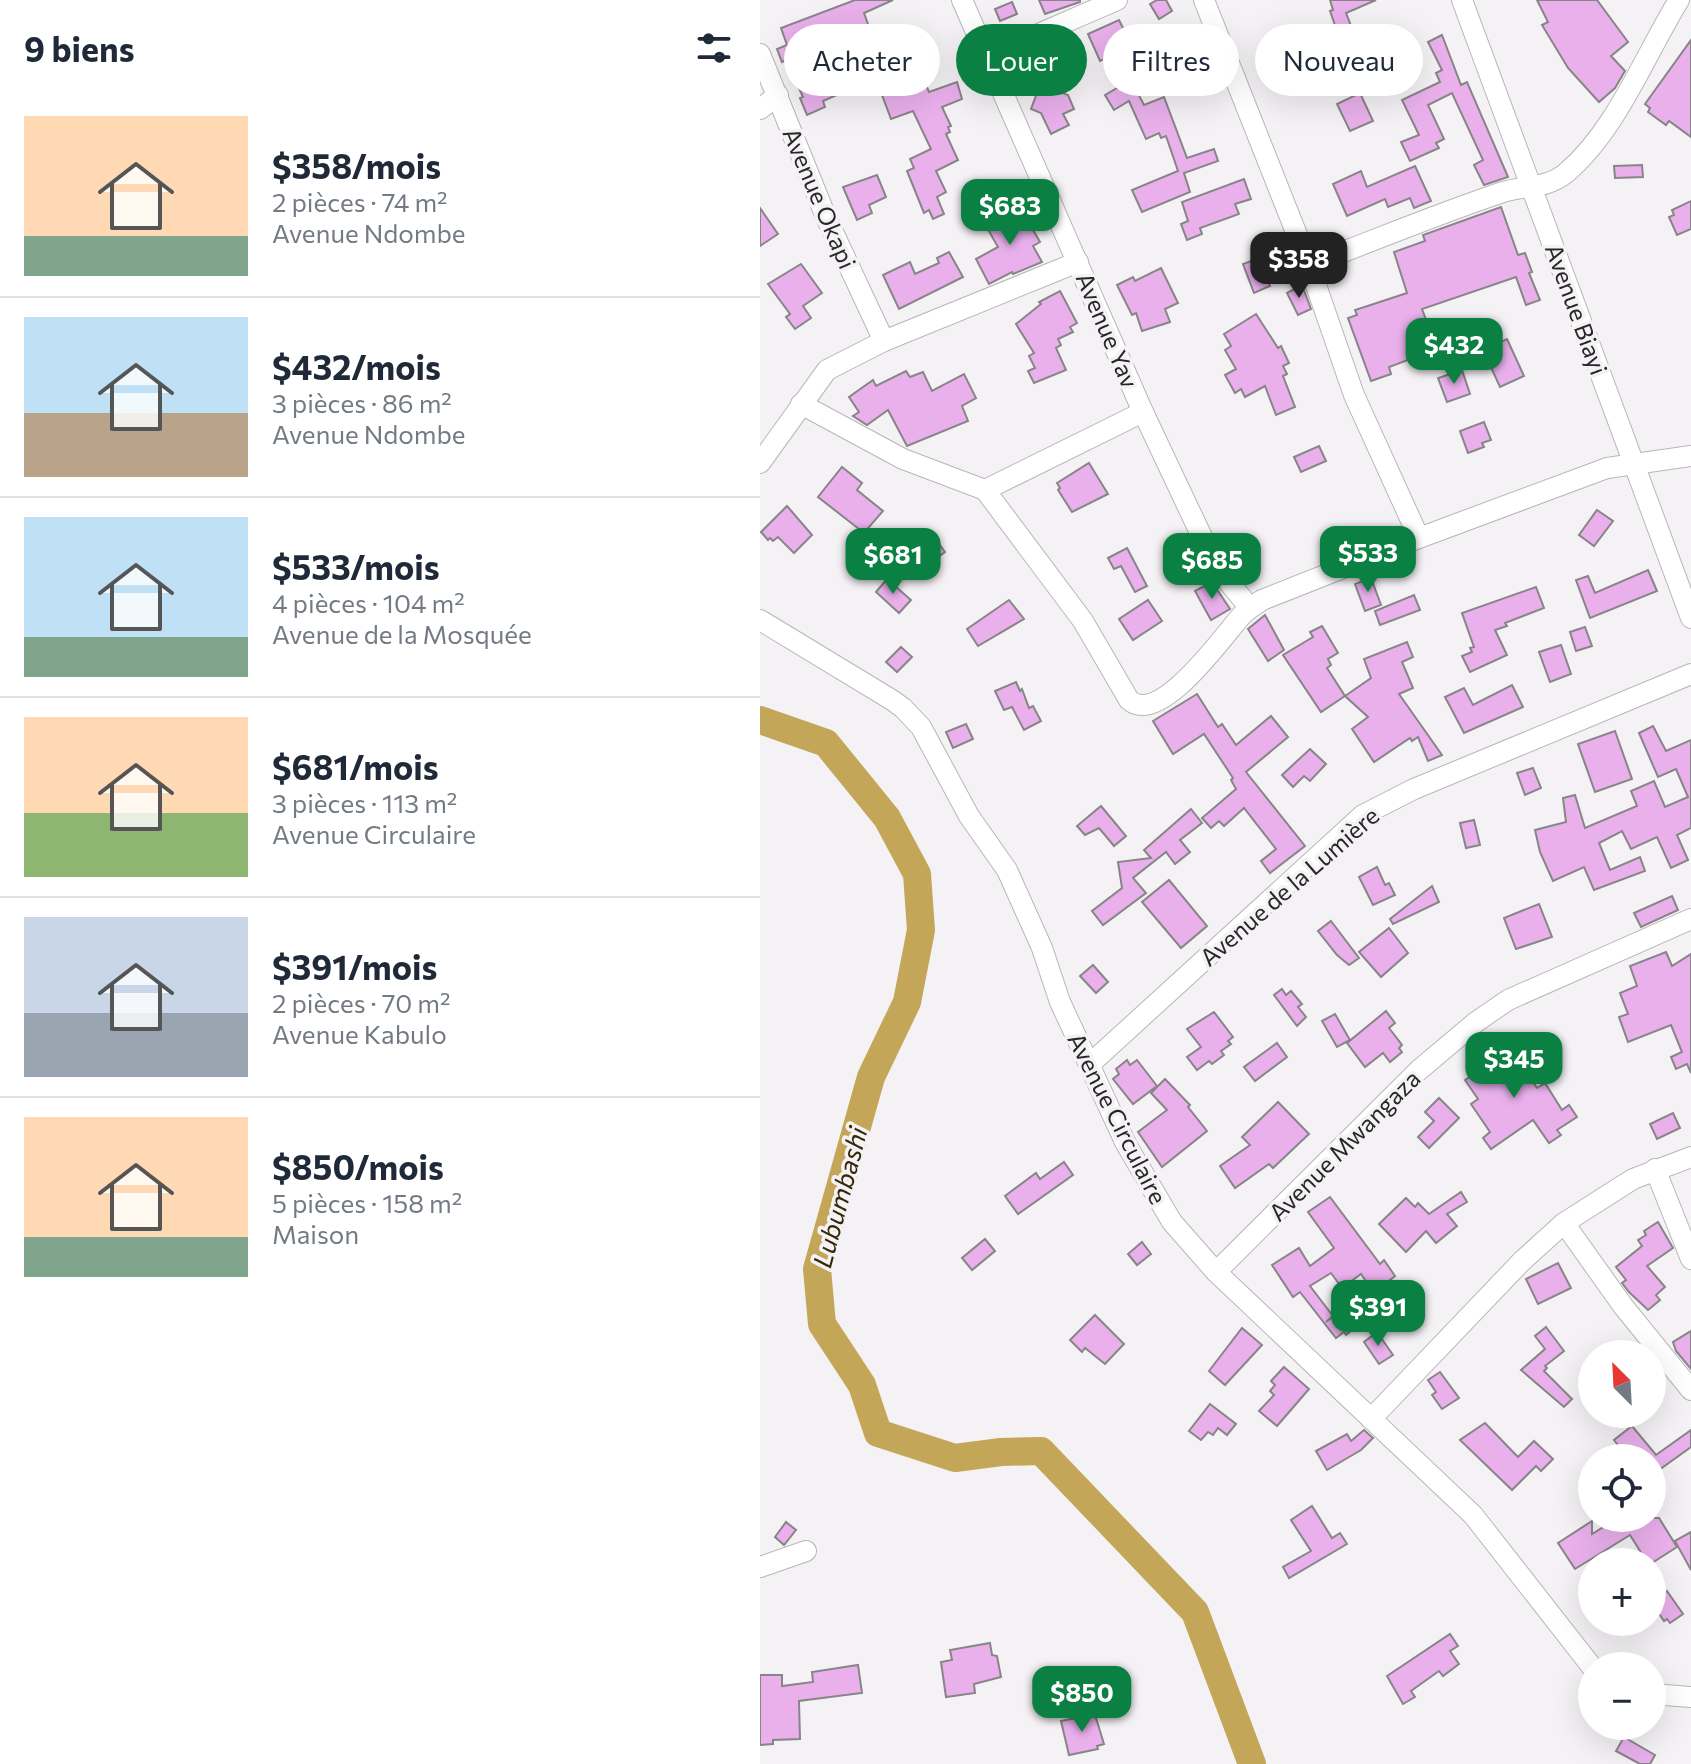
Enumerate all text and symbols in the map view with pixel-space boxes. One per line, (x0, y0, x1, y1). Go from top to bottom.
chip: Acheter (784, 24, 940, 96)
chip: Louer (956, 24, 1087, 96)
chip: Filtres (1103, 24, 1239, 96)
chip: Nouveau (1255, 24, 1423, 96)
icon: filters (692, 26, 736, 70)
text: 9 biens (24, 27, 134, 69)
street label: Avenue Okapi (777, 123, 863, 273)
text: $358/mois (272, 144, 441, 186)
icon: home (88, 148, 184, 244)
pin: $683 (963, 179, 1057, 247)
text: 2 pièces · 74 m² (272, 186, 448, 217)
text: $683 (979, 189, 1041, 220)
text: Avenue Ndombe (272, 217, 466, 248)
pin: $358 (1252, 232, 1346, 300)
street label: Avenue Biayi (1540, 240, 1614, 378)
text: $358 (1268, 242, 1330, 273)
street label: Avenue Yav (1071, 268, 1145, 392)
pin: $432 (1407, 318, 1501, 386)
text: $432 (1424, 328, 1484, 359)
text: $432/mois (272, 345, 441, 387)
icon: home (88, 349, 184, 445)
text: 3 pièces · 86 m² (272, 387, 452, 418)
text: Avenue Ndombe (272, 418, 466, 449)
pin: $533 (1321, 526, 1415, 594)
pin: $681 (846, 528, 940, 596)
pin: $685 (1165, 533, 1259, 601)
text: $533 (1338, 536, 1398, 567)
text: $681 (864, 538, 922, 569)
text: $685 (1181, 543, 1243, 574)
text: $533/mois (272, 545, 440, 587)
icon: home (88, 549, 184, 645)
text: 4 pièces · 104 m² (272, 587, 465, 618)
text: Avenue de la Mosquée (272, 618, 532, 649)
text: $681/mois (272, 745, 439, 787)
icon: home (88, 749, 184, 845)
text: 3 pièces · 113 m² (272, 787, 457, 818)
street label: Avenue de la Lumière (1194, 800, 1384, 972)
text: Avenue Circulaire (272, 818, 476, 849)
text: $391/mois (272, 945, 437, 987)
icon: home (88, 949, 184, 1045)
text: 2 pièces · 70 m² (272, 987, 450, 1018)
text: Avenue Kabulo (272, 1018, 447, 1049)
street label: Avenue Circulaire (1062, 1028, 1174, 1208)
pin: $345 (1467, 1032, 1561, 1100)
text: $345 (1483, 1042, 1545, 1073)
street label: Avenue Mwangaza (1262, 1063, 1426, 1227)
water label: Lubumbashi (805, 1122, 873, 1271)
text: $850/mois (272, 1145, 444, 1187)
icon: home (88, 1149, 184, 1245)
text: 5 pièces · 158 m² (272, 1187, 462, 1218)
text: Maison (272, 1218, 359, 1249)
pin: $391 (1331, 1280, 1425, 1348)
text: $391 (1349, 1290, 1407, 1321)
north arrow (1578, 1340, 1666, 1428)
map controls (1578, 1340, 1666, 1740)
button: locate (1578, 1444, 1666, 1532)
button: + (1578, 1548, 1666, 1636)
button: − (1578, 1652, 1666, 1740)
pin: $850 (1035, 1666, 1129, 1734)
text: $850 (1050, 1676, 1114, 1707)

